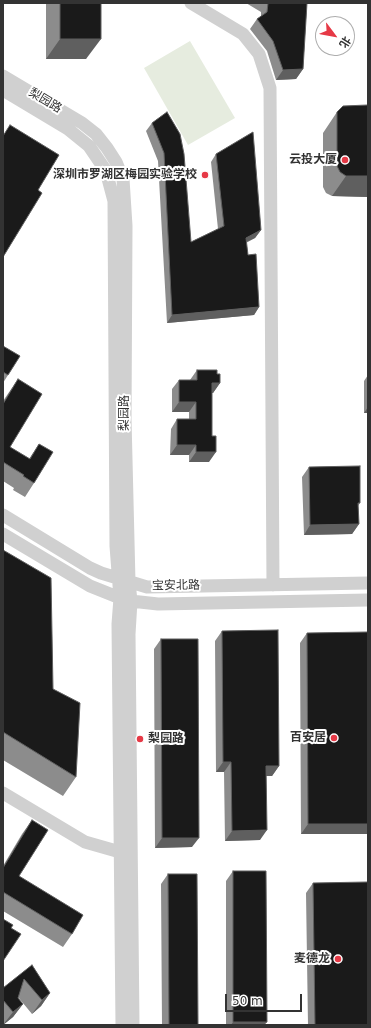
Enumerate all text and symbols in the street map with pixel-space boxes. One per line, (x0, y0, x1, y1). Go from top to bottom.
north arrow (315, 16, 355, 56)
text: 北 (336, 34, 353, 50)
street label: 梨园路 (26, 86, 64, 116)
place label: 云投大厦 (289, 153, 337, 167)
marker: 云投大厦 (340, 155, 350, 165)
place label: 深圳市罗湖区梅园实验学校 (53, 168, 197, 182)
marker: 深圳市罗湖区梅园实验学校 (200, 170, 210, 180)
street label: 梨园路 (118, 395, 132, 431)
street label: 宝安北路 (152, 578, 200, 594)
place label: 百安居 (290, 731, 326, 745)
place label: 梨园路 (148, 732, 184, 746)
marker: 百安居 (329, 733, 339, 743)
marker: 梨园路 (135, 734, 145, 744)
place label: 麦德龙 (294, 952, 330, 966)
marker: 麦德龙 (333, 954, 343, 964)
scale bar (227, 986, 304, 1012)
text: 50 m (232, 994, 263, 1008)

